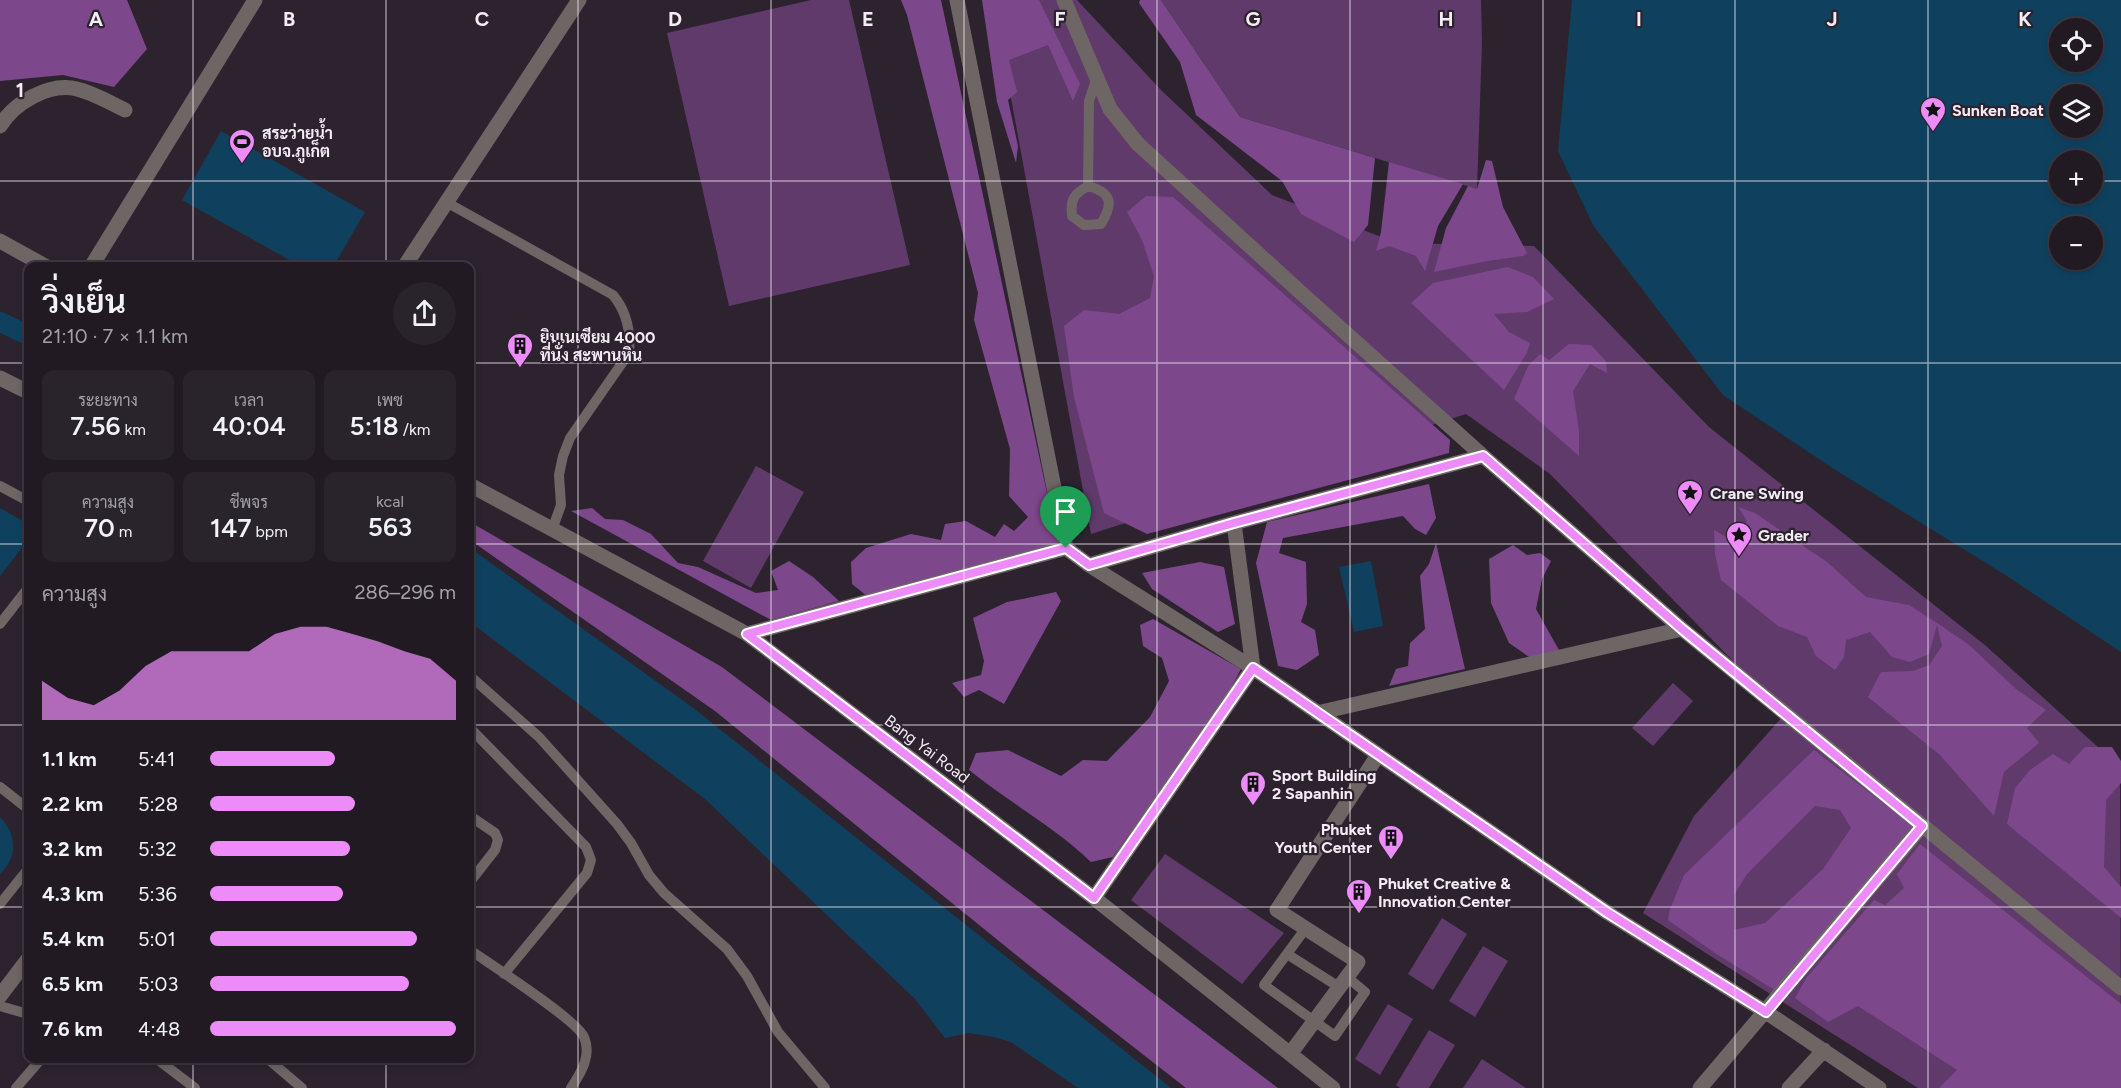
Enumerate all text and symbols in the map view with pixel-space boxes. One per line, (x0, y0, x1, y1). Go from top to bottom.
text: A (89, 7, 104, 31)
text: B (283, 7, 295, 31)
text: C (475, 7, 489, 31)
text: D (668, 7, 682, 31)
text: E (862, 7, 874, 31)
text: F (1054, 7, 1066, 31)
text: G (1246, 7, 1261, 31)
text: H (1439, 7, 1454, 31)
text: I (1636, 7, 1642, 31)
text: J (1826, 7, 1838, 31)
text: K (2018, 7, 2032, 31)
map controls (2049, 18, 2103, 270)
button: locate (2049, 18, 2103, 72)
text: 1 (16, 78, 24, 102)
button: layers (2049, 84, 2103, 138)
place icon: Sunken Boat (1918, 95, 1948, 133)
place label: Sunken Boat (1952, 101, 2044, 120)
place label: สระว่ายน้ำ อบจ.ภูเก็ต (262, 118, 333, 164)
sports icon: สระว่ายน้ำ อบจ.ภูเก็ต (227, 127, 257, 165)
button: + (2049, 150, 2103, 204)
button: − (2049, 216, 2103, 270)
text: วิ่งเย็น (42, 282, 126, 321)
button: share (393, 282, 456, 345)
text: 21:10 · 7 × 1.1 km (42, 324, 188, 348)
place label: ยิมเนเซียม 4000 ที่นั่ง สะพานหิน (540, 327, 656, 365)
building icon: ยิมเนเซียม 4000 ที่นั่ง สะพานหิน (505, 331, 535, 369)
text: ระยะทาง (78, 391, 138, 410)
text: เวลา (234, 391, 264, 410)
text: เพซ (377, 391, 403, 410)
text: 7.56 (70, 410, 120, 442)
text: 40:04 (212, 410, 286, 442)
text: 5:18 (350, 410, 399, 442)
text: km (120, 420, 146, 439)
text: /km (399, 420, 430, 439)
place icon: Crane Swing (1675, 478, 1705, 516)
place label: Crane Swing (1710, 484, 1804, 503)
pin (1040, 486, 1091, 548)
text: kcal (376, 492, 404, 511)
text: ความสูง (82, 493, 134, 512)
text: ชีพจร (230, 493, 268, 512)
icon: arrive (1049, 495, 1082, 528)
text: 563 (368, 511, 412, 543)
text: 70 (84, 512, 115, 544)
text: 147 (210, 512, 252, 544)
place icon: Grader (1724, 520, 1754, 558)
text: m (115, 522, 132, 541)
text: bpm (252, 522, 288, 541)
place label: Grader (1758, 526, 1809, 545)
text: 286–296 m (354, 580, 456, 604)
text: ความสูง (42, 582, 107, 606)
street label: Bang Yai Road (881, 711, 973, 787)
text: 1.1 km (42, 747, 97, 771)
text: 5:41 (138, 747, 175, 771)
place label: Sport Building 2 Sapanhin (1272, 766, 1376, 803)
building icon: Sport Building 2 Sapanhin (1238, 769, 1268, 807)
text: 2.2 km (42, 792, 103, 816)
text: 5:28 (138, 792, 178, 816)
place label: Phuket Youth Center (1275, 820, 1372, 857)
building icon: Phuket Youth Center (1376, 823, 1406, 861)
text: 3.2 km (42, 837, 103, 861)
text: 5:32 (138, 837, 177, 861)
place label: Phuket Creative & Innovation Center (1378, 874, 1511, 911)
building icon: Phuket Creative & Innovation Center (1344, 877, 1374, 915)
text: 4.3 km (42, 882, 104, 906)
text: 5:36 (138, 882, 177, 906)
text: 5.4 km (42, 927, 104, 951)
text: 5:01 (138, 927, 176, 951)
text: 6.5 km (42, 972, 103, 996)
text: 5:03 (138, 972, 178, 996)
text: 7.6 km (42, 1017, 103, 1041)
text: 4:48 (138, 1017, 180, 1041)

